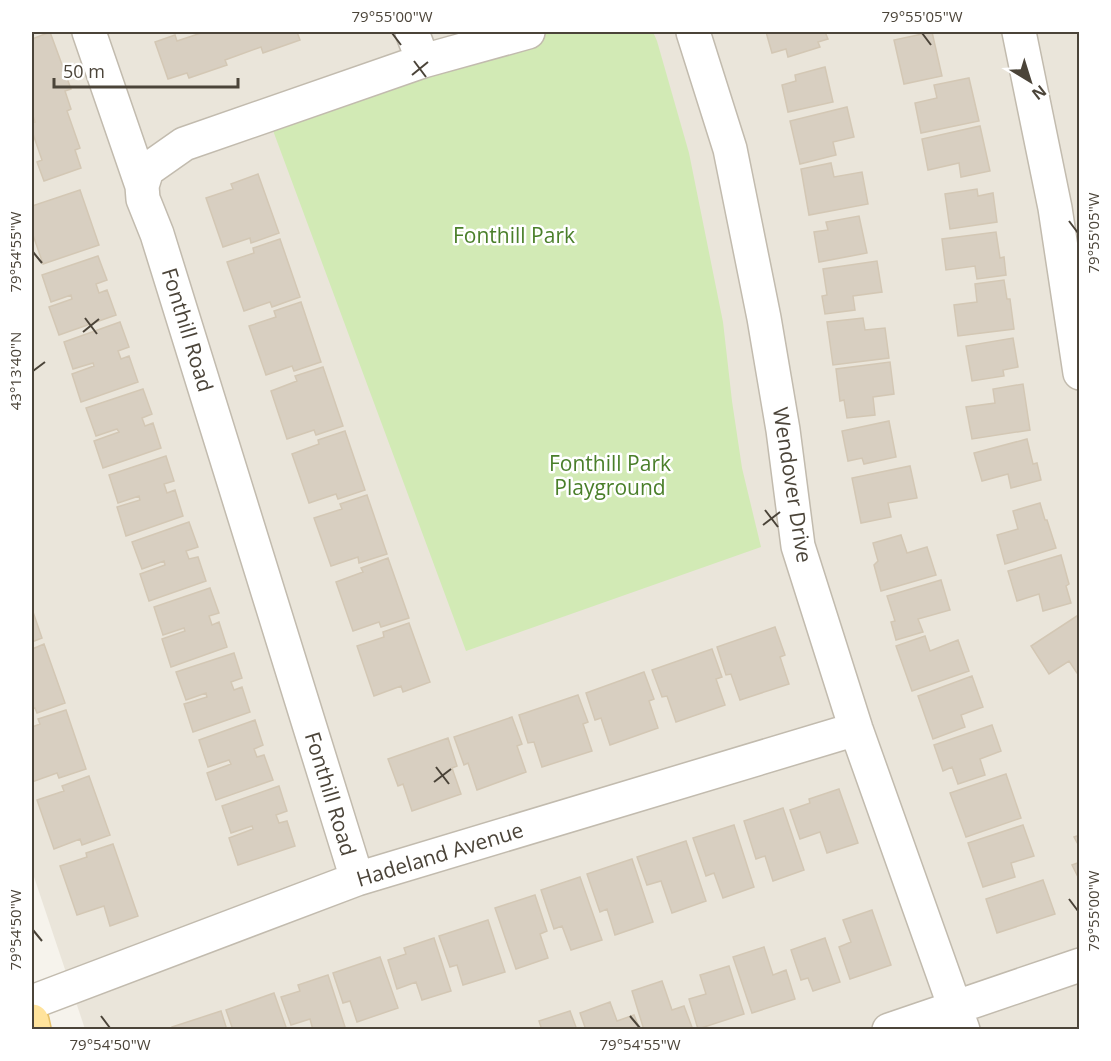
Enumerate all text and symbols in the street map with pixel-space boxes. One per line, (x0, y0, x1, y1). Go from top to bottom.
text: 79°55'00"W (352, 6, 433, 26)
text: 79°55'05"W (882, 6, 963, 26)
scale bar (54, 51, 238, 89)
north arrow (1000, 51, 1060, 111)
text: 50 m (63, 59, 105, 83)
text: N (1027, 80, 1051, 105)
text: 79°55'05"W (1083, 192, 1103, 274)
text: 79°54'55"W (5, 211, 25, 293)
park label: Fonthill Park (453, 221, 575, 249)
street label: Fonthill Road (156, 264, 220, 395)
text: 43°13'40"N (5, 332, 25, 410)
street label: Wendover Drive (767, 405, 819, 565)
park label: Fonthill Park Playground (549, 449, 671, 501)
street label: Fonthill Road (299, 728, 363, 859)
street label: Hadeland Avenue (353, 815, 527, 893)
text: 79°55'00"W (1083, 870, 1103, 952)
text: 79°54'50"W (5, 889, 25, 971)
text: 79°54'50"W (70, 1034, 151, 1054)
text: 79°54'55"W (600, 1034, 681, 1054)

